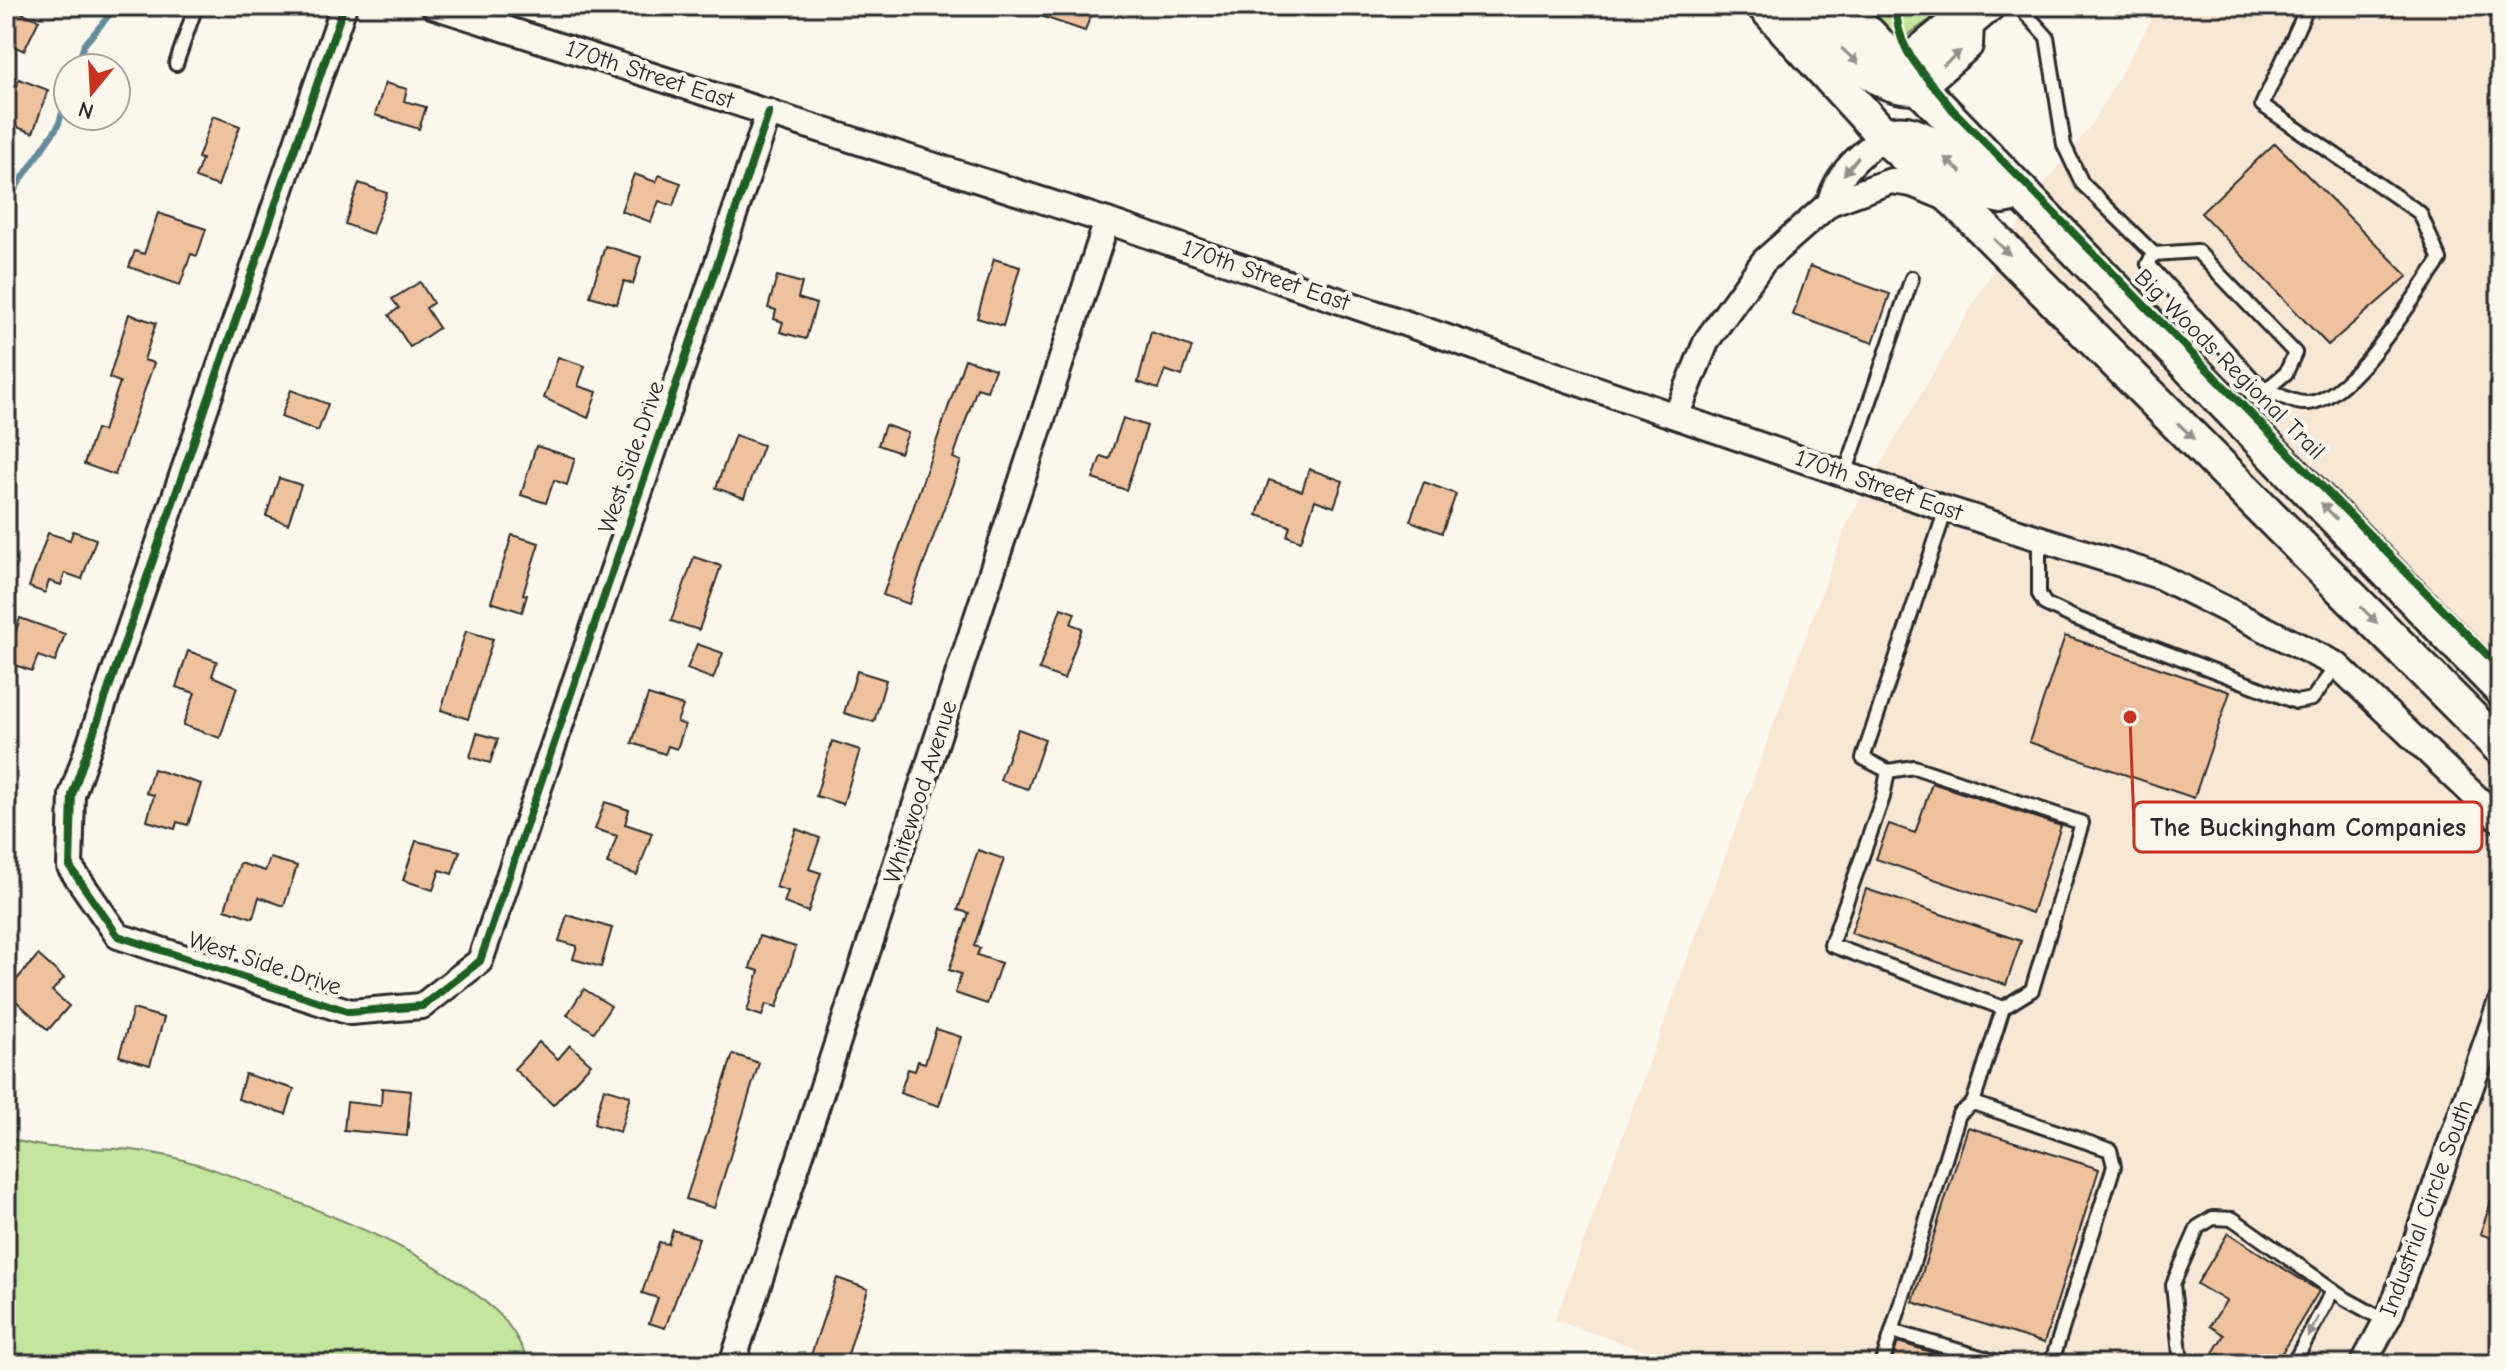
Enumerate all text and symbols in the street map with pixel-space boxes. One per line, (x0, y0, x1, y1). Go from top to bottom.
street label: 170th Street East (562, 34, 739, 115)
one-way arrow (1840, 46, 1859, 64)
one-way arrow (1941, 50, 1961, 67)
north arrow (52, 52, 132, 132)
text: N (75, 95, 97, 125)
one-way arrow (1843, 155, 1860, 175)
one-way arrow (1943, 156, 1962, 174)
street label: 170th Street East (1179, 233, 1354, 317)
one-way arrow (1992, 237, 2011, 256)
street label: Big Woods Regional Trail (2129, 263, 2331, 465)
street label: West Side Drive (592, 377, 670, 537)
one-way arrow (2176, 422, 2195, 440)
street label: 170th Street East (1792, 443, 1967, 527)
one-way arrow (2320, 502, 2339, 521)
one-way arrow (2360, 606, 2379, 625)
street label: Whitewood Avenue (877, 697, 963, 887)
callout: The Buckingham Companies (2134, 802, 2482, 852)
text: The Buckingham Companies (2150, 813, 2466, 843)
street label: West Side Drive (185, 925, 345, 1001)
street label: Industrial Circle South (2374, 1096, 2478, 1320)
one-way arrow (2306, 1315, 2319, 1338)

